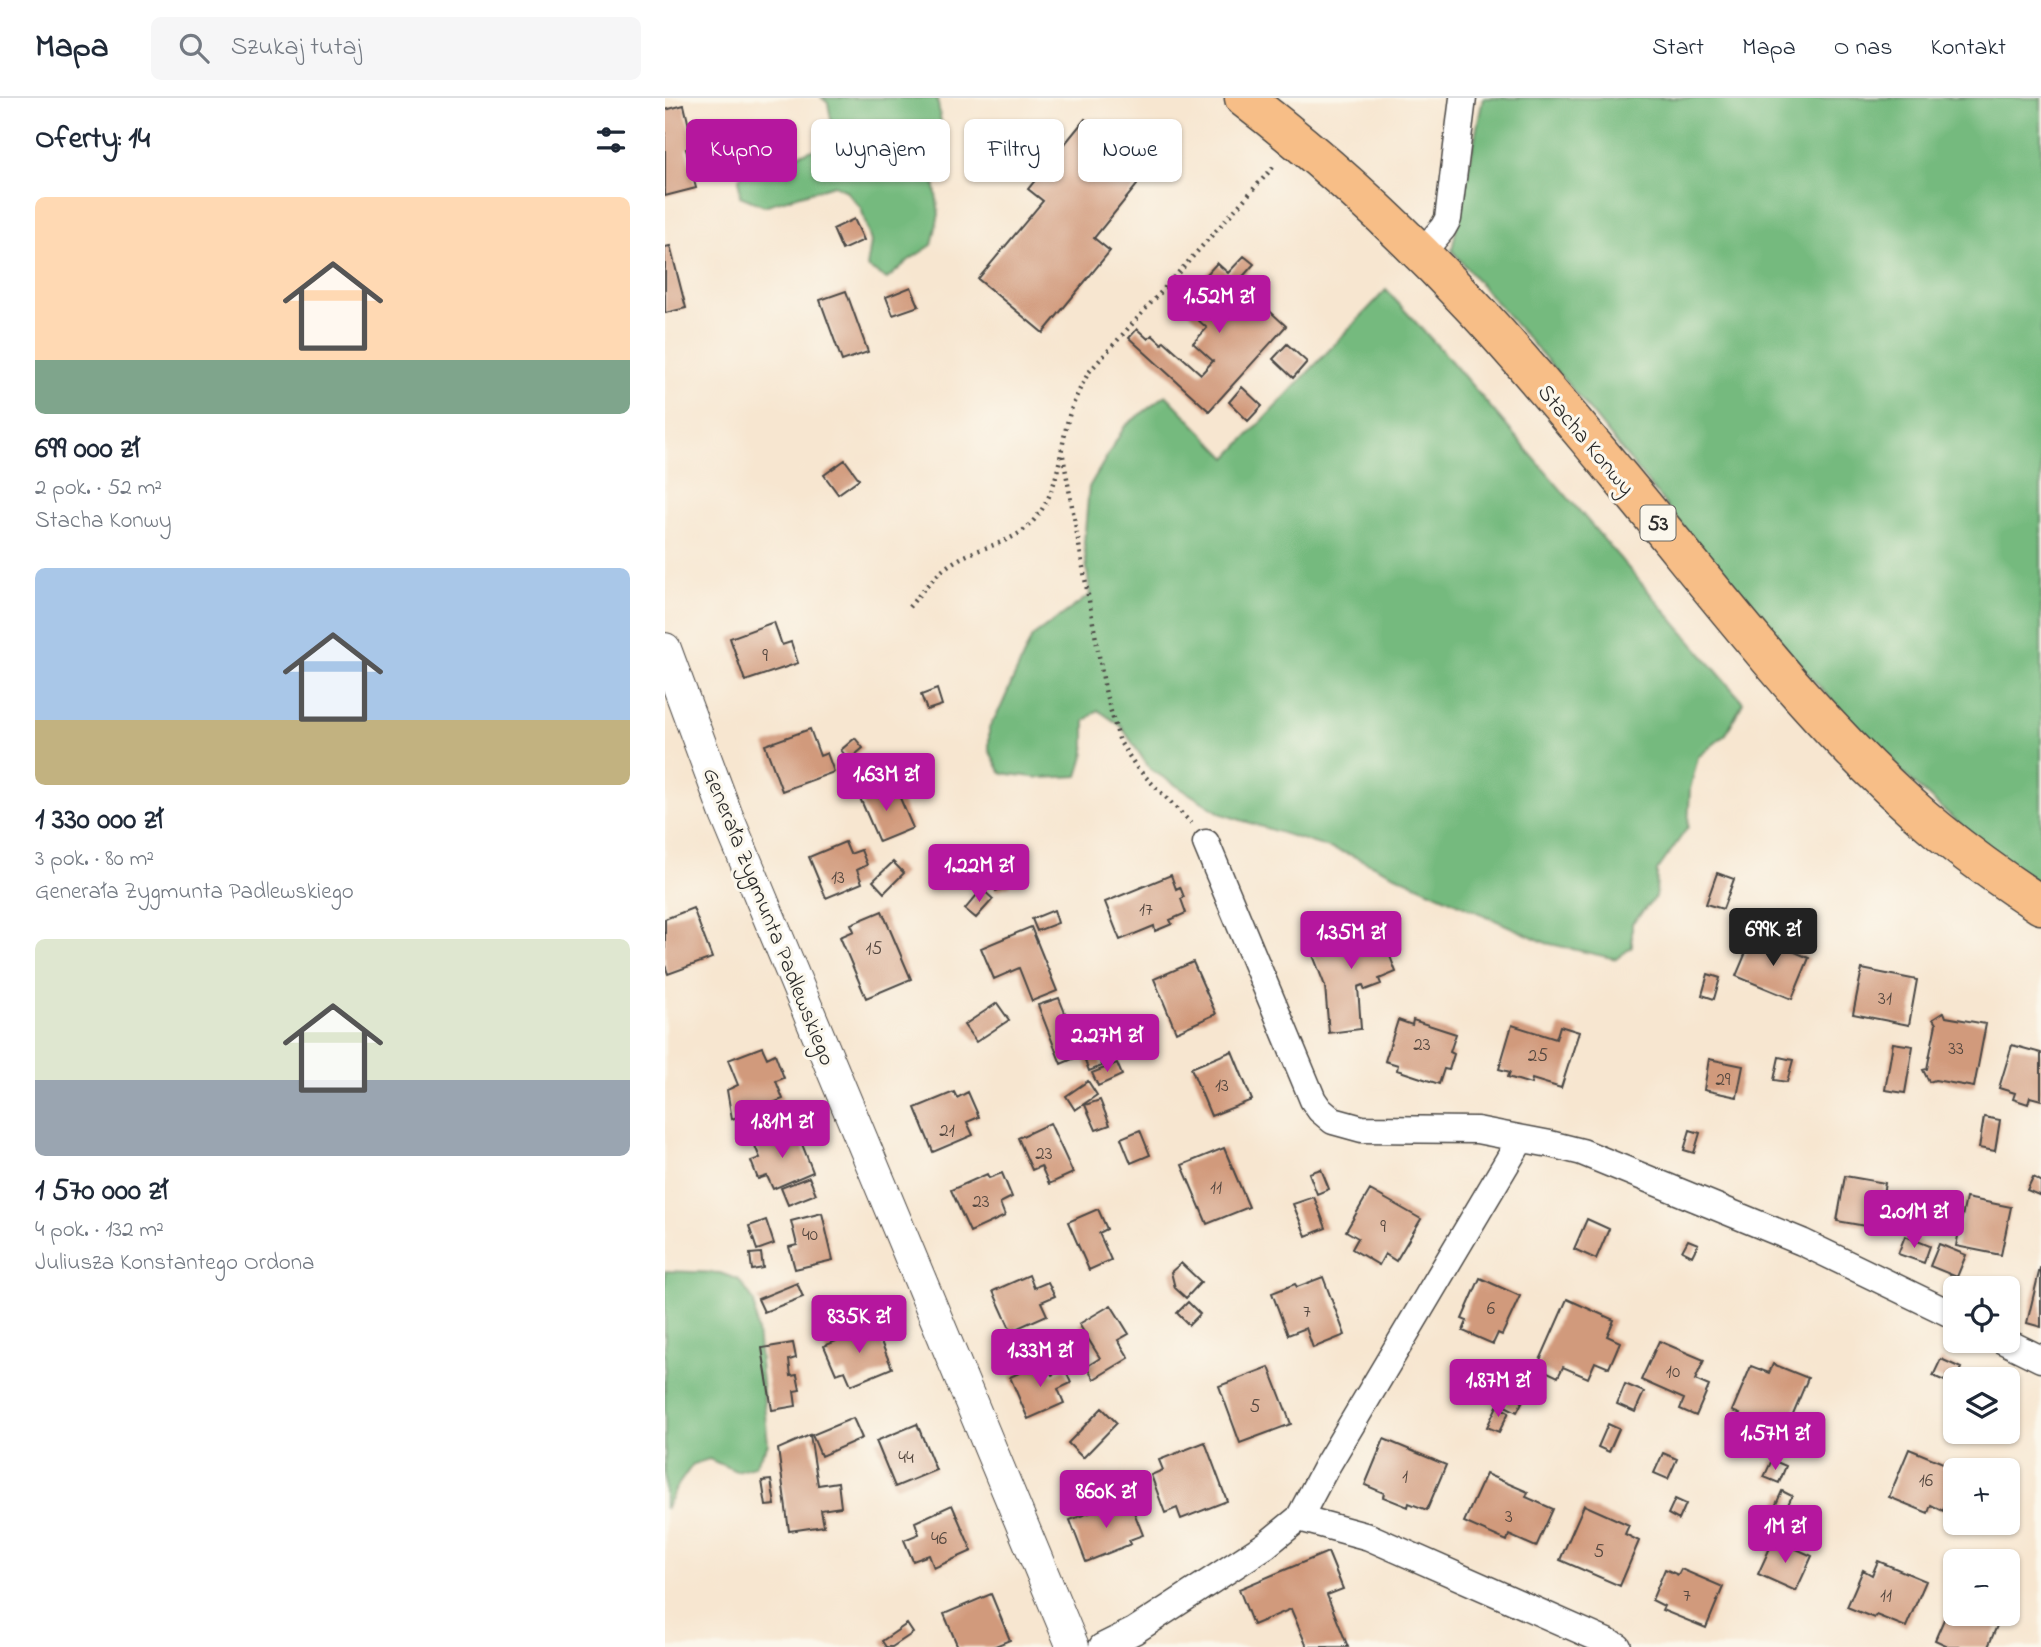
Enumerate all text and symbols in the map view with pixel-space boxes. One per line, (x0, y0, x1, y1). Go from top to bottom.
search box (151, 17, 641, 80)
text: Mapa (35, 24, 109, 72)
icon: search (175, 29, 213, 67)
text: Szukaj tutaj (231, 29, 362, 67)
text: Start (1652, 31, 1704, 66)
text: Mapa (1742, 31, 1796, 66)
text: O nas (1834, 31, 1892, 66)
text: Kontakt (1930, 31, 2006, 66)
text: Oferty: 14 (35, 118, 150, 162)
chip: Kupno (686, 119, 797, 182)
chip: Wynajem (811, 119, 950, 182)
chip: Filtry (964, 119, 1064, 182)
chip: Nowe (1078, 119, 1182, 182)
icon: filters (592, 121, 630, 159)
icon: home (270, 243, 396, 369)
pin: 1.52M zł (1147, 275, 1291, 335)
text: 1.52M zł (1183, 281, 1255, 314)
street label: Stacha Konwy (1527, 378, 1642, 505)
text: 699 000 zł (35, 428, 140, 472)
text: 2 pok. · 52 m² (35, 472, 162, 505)
text: Stacha Konwy (35, 505, 172, 538)
road number: 53 (1641, 506, 1675, 540)
icon: home (270, 614, 396, 740)
house number: 9 (762, 643, 768, 670)
pin: 1.63M zł (814, 754, 958, 813)
text: 1.63M zł (853, 759, 919, 792)
street label: Generała Zygmunta Padlewskiego (691, 763, 843, 1072)
text: 1 330 000 zł (35, 799, 163, 843)
text: 3 pok. · 80 m² (35, 843, 154, 876)
pin: 1.22M zł (907, 844, 1051, 904)
text: 1.22M zł (944, 850, 1014, 883)
house number: 13 (831, 865, 845, 892)
text: Generała Zygmunta Padlewskiego (35, 876, 354, 909)
house number: 17 (1139, 897, 1153, 924)
pin: 699K zł (1708, 908, 1838, 968)
pin: 1.35M zł (1279, 912, 1423, 971)
text: 699K zł (1745, 914, 1801, 947)
text: 1.35M zł (1316, 917, 1386, 950)
house number: 15 (866, 936, 883, 963)
icon: home (270, 985, 396, 1111)
house number: 31 (1878, 986, 1892, 1013)
pin: 2.27M zł (1035, 1014, 1179, 1074)
text: 2.27M zł (1071, 1020, 1143, 1053)
house number: 23 (1413, 1032, 1431, 1059)
house number: 33 (1948, 1036, 1964, 1063)
house number: 25 (1528, 1043, 1548, 1070)
house number: 29 (1715, 1067, 1731, 1094)
house number: 13 (1215, 1073, 1229, 1100)
pin: 1.81M zł (710, 1100, 854, 1160)
text: 1.81M zł (751, 1106, 813, 1139)
house number: 21 (939, 1118, 955, 1145)
house number: 23 (1035, 1141, 1053, 1168)
text: 1 570 000 zł (35, 1170, 168, 1214)
house number: 11 (1210, 1175, 1222, 1202)
house number: 23 (972, 1189, 990, 1216)
pin: 2.01M zł (1842, 1190, 1986, 1250)
text: 2.01M zł (1880, 1196, 1948, 1229)
text: 4 pok. · 132 m² (35, 1214, 164, 1247)
house number: 9 (1380, 1214, 1386, 1241)
house number: 40 (802, 1222, 818, 1249)
text: Juliusza Konstantego Ordona (35, 1247, 315, 1280)
map controls (1943, 1276, 2020, 1626)
button: locate (1943, 1276, 2020, 1353)
pin: 835K zł (794, 1296, 924, 1355)
house number: 6 (1487, 1296, 1495, 1323)
house number: 7 (1303, 1299, 1311, 1326)
text: 835K zł (827, 1301, 891, 1334)
pin: 1.33M zł (968, 1330, 1112, 1389)
text: 1.33M zł (1007, 1335, 1073, 1368)
house number: 10 (1666, 1359, 1680, 1386)
pin: 1.87M zł (1426, 1360, 1570, 1419)
text: 1.87M zł (1466, 1365, 1530, 1398)
button: layers (1943, 1367, 2020, 1444)
house number: 5 (1250, 1394, 1261, 1421)
pin: 1.57M zł (1703, 1412, 1847, 1472)
text: 1.57M zł (1740, 1418, 1810, 1451)
house number: 44 (898, 1445, 914, 1472)
button: + (1943, 1458, 2020, 1535)
house number: 1 (1402, 1464, 1408, 1491)
house number: 16 (1919, 1468, 1933, 1495)
pin: 860K zł (1041, 1470, 1171, 1530)
text: 860K zł (1076, 1476, 1136, 1509)
house number: 3 (1505, 1504, 1513, 1531)
pin: 1M zł (1736, 1506, 1834, 1565)
text: 1M zł (1764, 1511, 1806, 1544)
house number: 46 (931, 1526, 947, 1553)
house number: 5 (1594, 1539, 1605, 1566)
button: − (1943, 1549, 2020, 1626)
house number: 7 (1683, 1583, 1691, 1610)
house number: 11 (1880, 1583, 1892, 1610)

